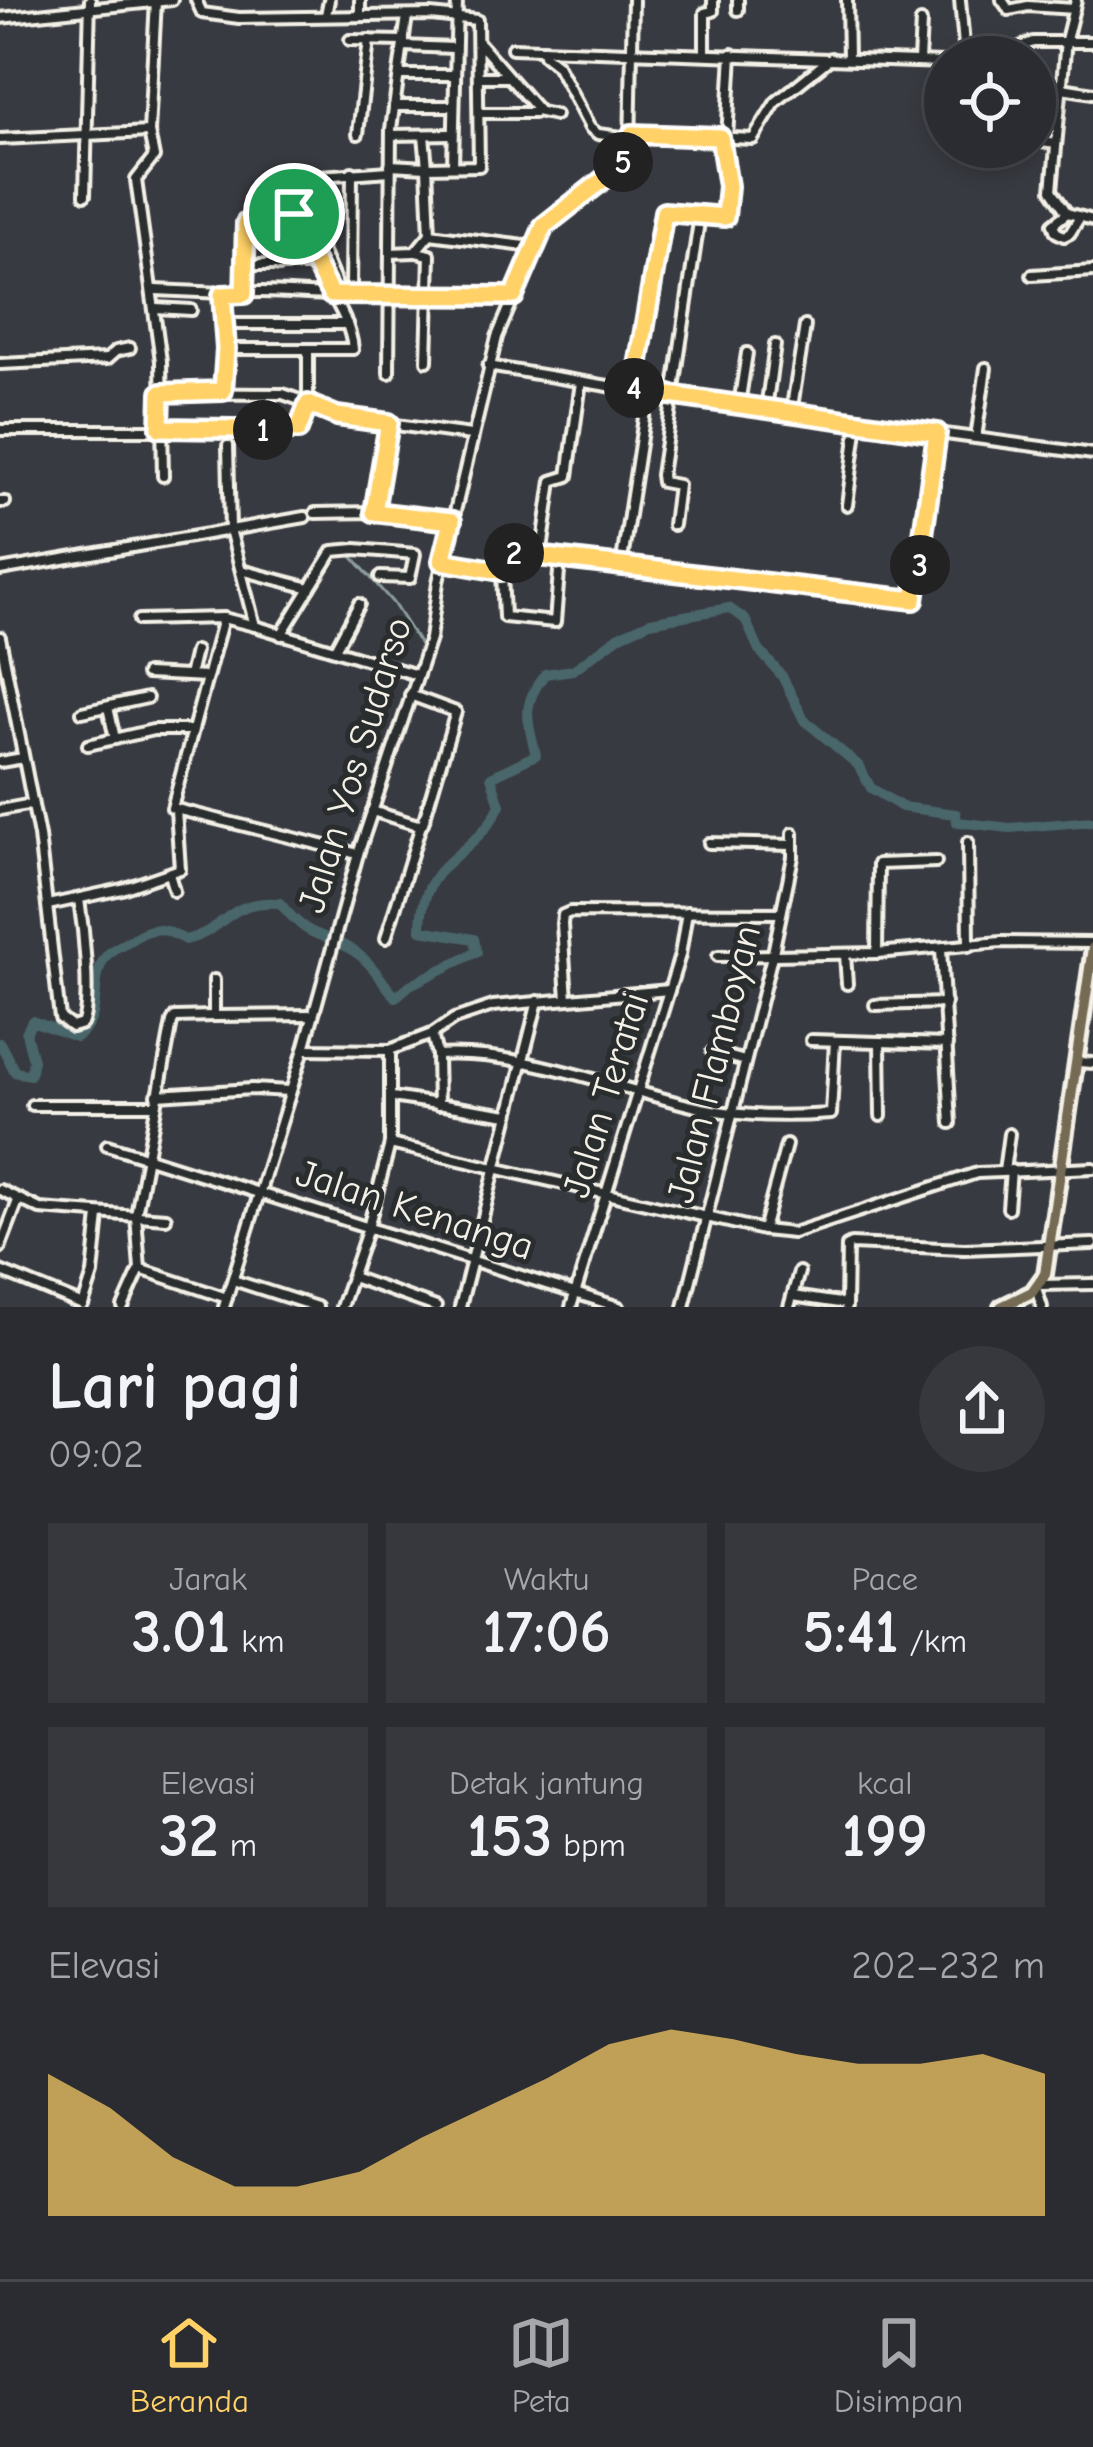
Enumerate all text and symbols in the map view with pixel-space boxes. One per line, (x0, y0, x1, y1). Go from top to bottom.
map controls (924, 36, 1056, 168)
button: locate (924, 36, 1056, 168)
pin: 5 (593, 132, 653, 192)
text: 5 (614, 143, 632, 181)
pin (243, 163, 345, 265)
icon: arrive (261, 181, 327, 247)
pin: 4 (604, 358, 664, 418)
text: 4 (626, 369, 642, 407)
pin: 1 (233, 400, 293, 460)
text: 1 (257, 411, 269, 449)
pin: 2 (484, 523, 544, 583)
text: 2 (506, 534, 522, 572)
pin: 3 (890, 535, 950, 595)
text: 3 (912, 546, 928, 584)
street label: Jalan Yos Sudarso (289, 612, 421, 918)
street label: Jalan Flamboyan (658, 921, 770, 1207)
street label: Jalan Teratai (554, 987, 658, 1203)
street label: Jalan Kenanga (291, 1150, 539, 1270)
button: share (919, 1346, 1045, 1472)
text: Lari pagi (48, 1349, 302, 1425)
text: 09:02 (48, 1432, 144, 1477)
text: Jarak (169, 1560, 247, 1598)
text: Waktu (504, 1560, 589, 1598)
text: Pace (852, 1560, 918, 1598)
text: 3.01 (132, 1598, 230, 1667)
text: 17:06 (482, 1598, 611, 1667)
text: 5:41 (802, 1598, 898, 1667)
text: km (230, 1622, 284, 1660)
text: /km (898, 1622, 967, 1660)
text: Elevasi (161, 1764, 256, 1802)
text: Detak jantung (449, 1764, 644, 1802)
text: kcal (857, 1764, 913, 1802)
text: 32 (159, 1802, 219, 1871)
text: 153 (467, 1802, 552, 1871)
text: 199 (842, 1802, 928, 1871)
text: m (219, 1826, 257, 1864)
text: bpm (552, 1826, 626, 1864)
text: Elevasi (48, 1943, 160, 1988)
text: 202–232 m (851, 1943, 1045, 1988)
tab: Beranda (130, 2310, 249, 2420)
tab: Peta (508, 2310, 574, 2420)
tab: Disimpan (834, 2310, 963, 2420)

